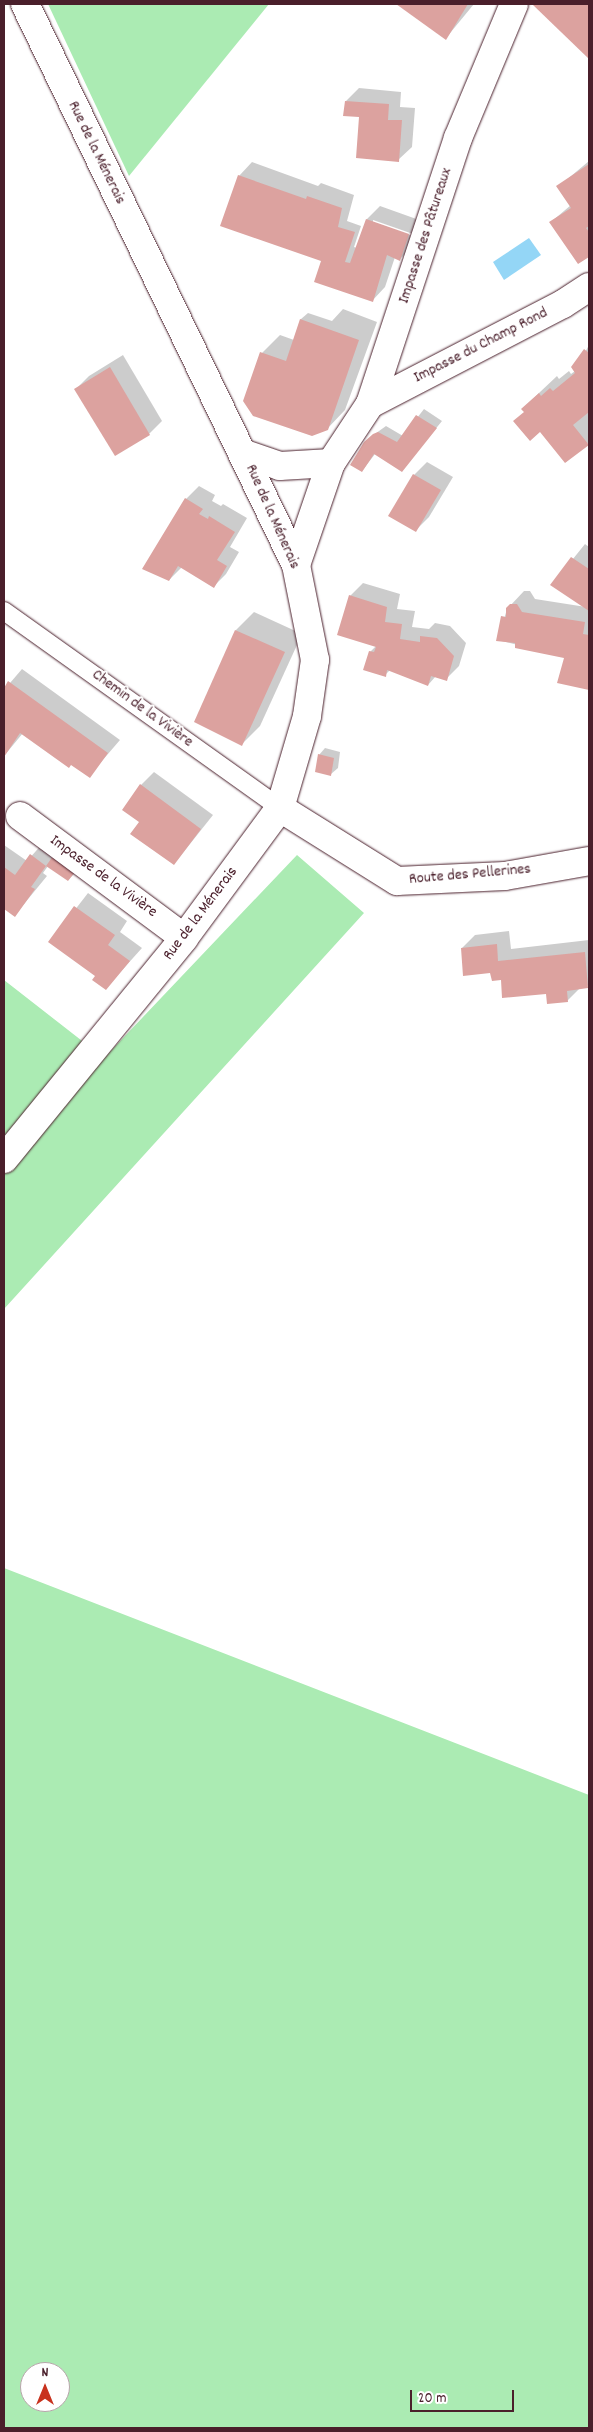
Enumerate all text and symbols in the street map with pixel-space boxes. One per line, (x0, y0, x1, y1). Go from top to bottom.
street label: Rue de la Ménerais (63, 98, 129, 208)
street label: Impasse des Pâtureaux (395, 166, 457, 306)
street label: Impasse du Champ Rond (411, 304, 551, 388)
street label: Rue de la Ménerais (240, 462, 304, 572)
street label: Chemin de la Vivière (88, 666, 196, 752)
street label: Impasse de la Vivière (45, 832, 161, 922)
street label: Route des Pellerines (408, 860, 532, 890)
street label: Rue de la Ménerais (160, 863, 242, 965)
north arrow (20, 2362, 70, 2412)
text: N (42, 2363, 48, 2383)
scale bar (413, 2380, 517, 2412)
text: 20 m (418, 2388, 446, 2410)

